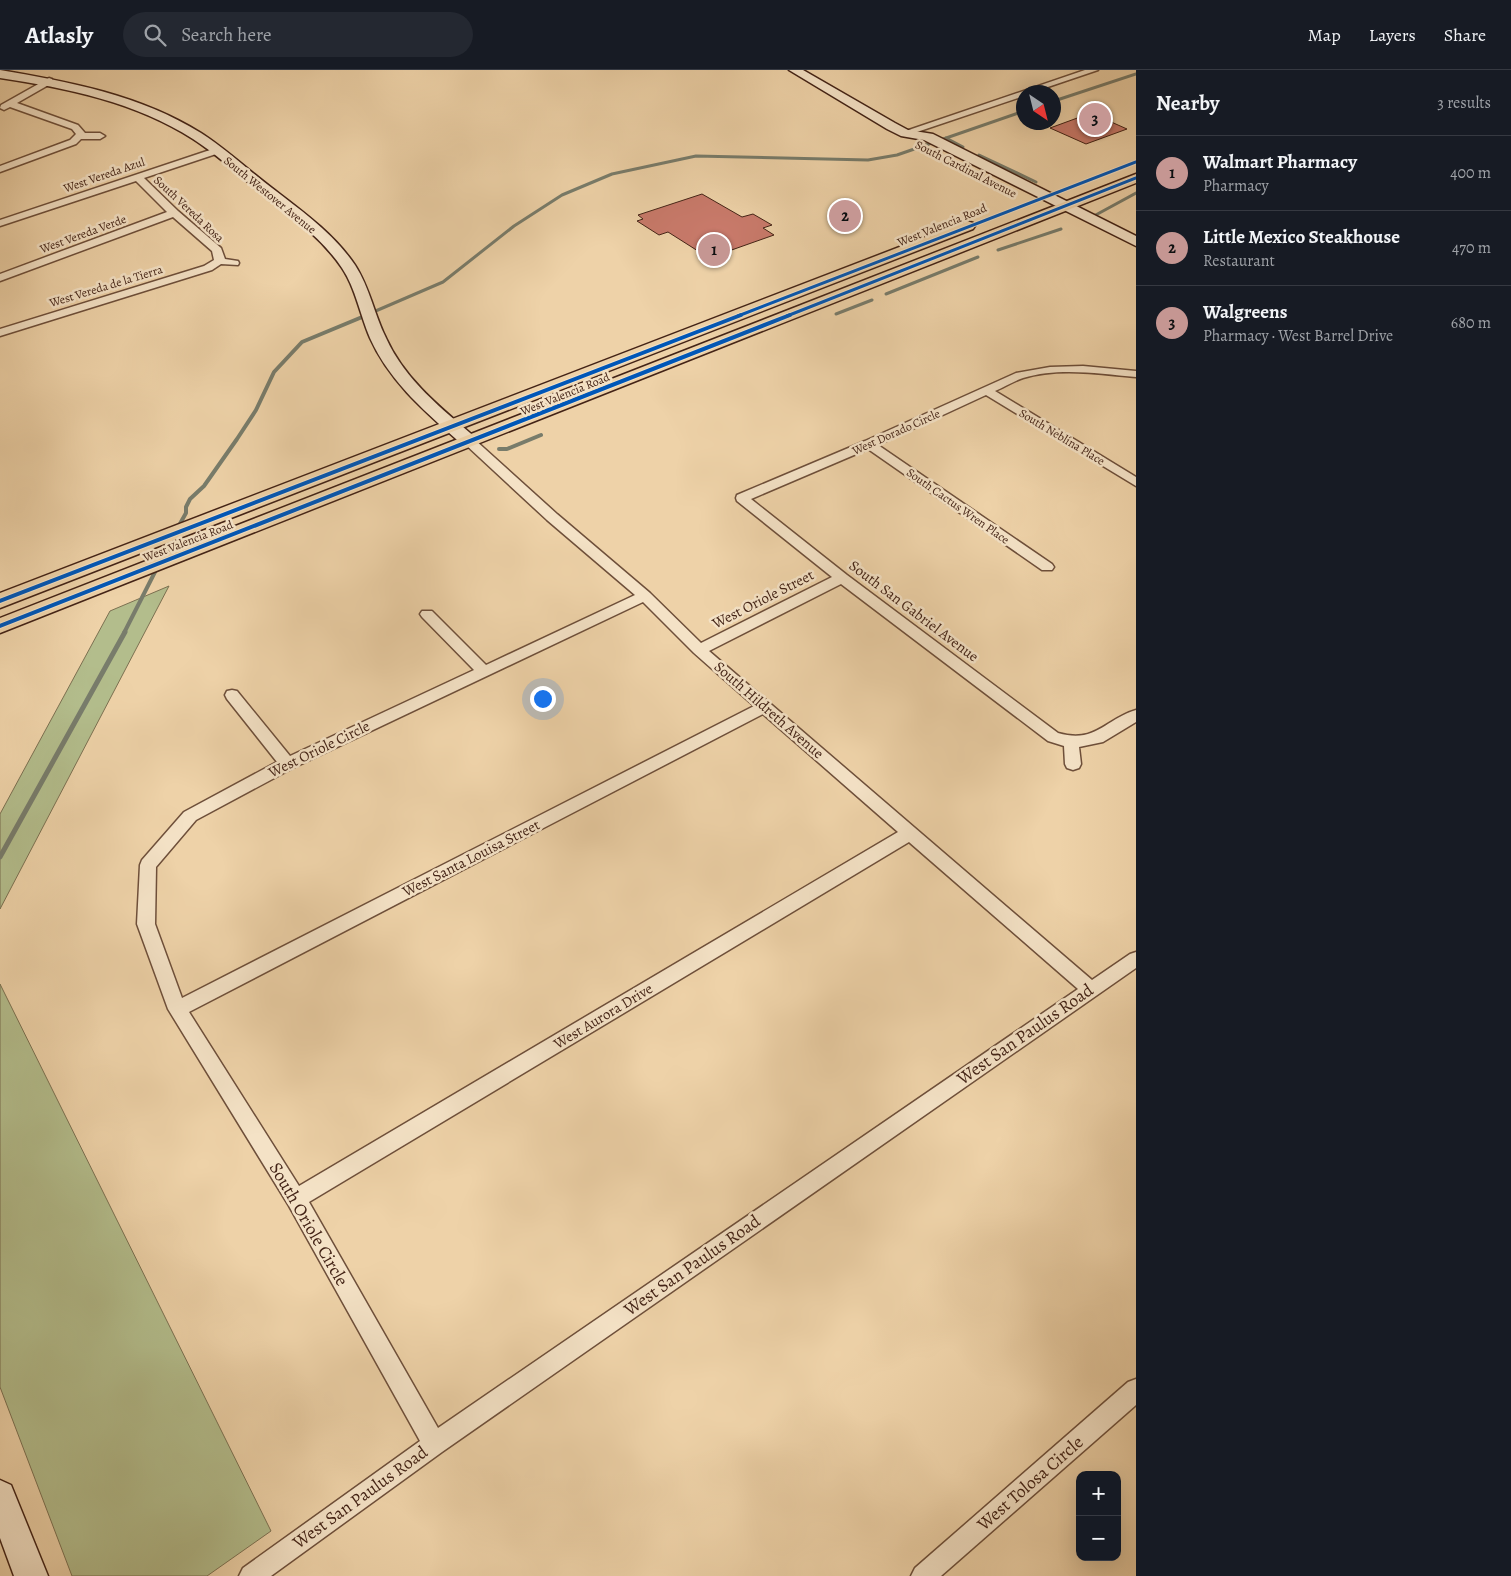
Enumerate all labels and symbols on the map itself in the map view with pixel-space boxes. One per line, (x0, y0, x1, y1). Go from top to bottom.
north arrow (1016, 85, 1061, 130)
pin: 3 (1079, 100, 1111, 138)
street label: South Cardinal Avenue (912, 136, 1020, 202)
street label: South Westover Avenue (220, 153, 320, 237)
street label: West Vereda Azul (60, 154, 147, 197)
street label: South Vereda Rosa (150, 172, 228, 246)
pin: 2 (829, 197, 861, 235)
street label: West Valencia Road (894, 200, 990, 251)
street label: West Vereda Verde (37, 211, 128, 257)
pin: 1 (698, 231, 730, 269)
street label: West Vereda de la Tierra (46, 261, 165, 311)
street label: West Valencia Road (517, 369, 613, 420)
street label: West Dorado Circle (849, 405, 942, 459)
street label: South Neblina Place (1016, 405, 1108, 469)
street label: South Cactus Wren Place (903, 464, 1013, 548)
street label: West Valencia Road (140, 516, 236, 566)
street label: South San Gabriel Avenue (845, 556, 983, 667)
street label: West Oriole Street (708, 565, 817, 634)
street label: South Hildreth Avenue (710, 657, 828, 763)
your location (530, 686, 556, 712)
street label: West Oriole Circle (264, 716, 373, 783)
street label: West Santa Louisa Street (398, 815, 543, 902)
street label: West Aurora Drive (549, 978, 657, 1054)
street label: West San Paulus Road (951, 978, 1098, 1091)
street label: South Oriole Circle (264, 1158, 354, 1290)
street label: West San Paulus Road (618, 1209, 765, 1322)
street label: West Tolosa Circle (971, 1430, 1088, 1536)
street label: West San Paulus Road (287, 1440, 433, 1555)

